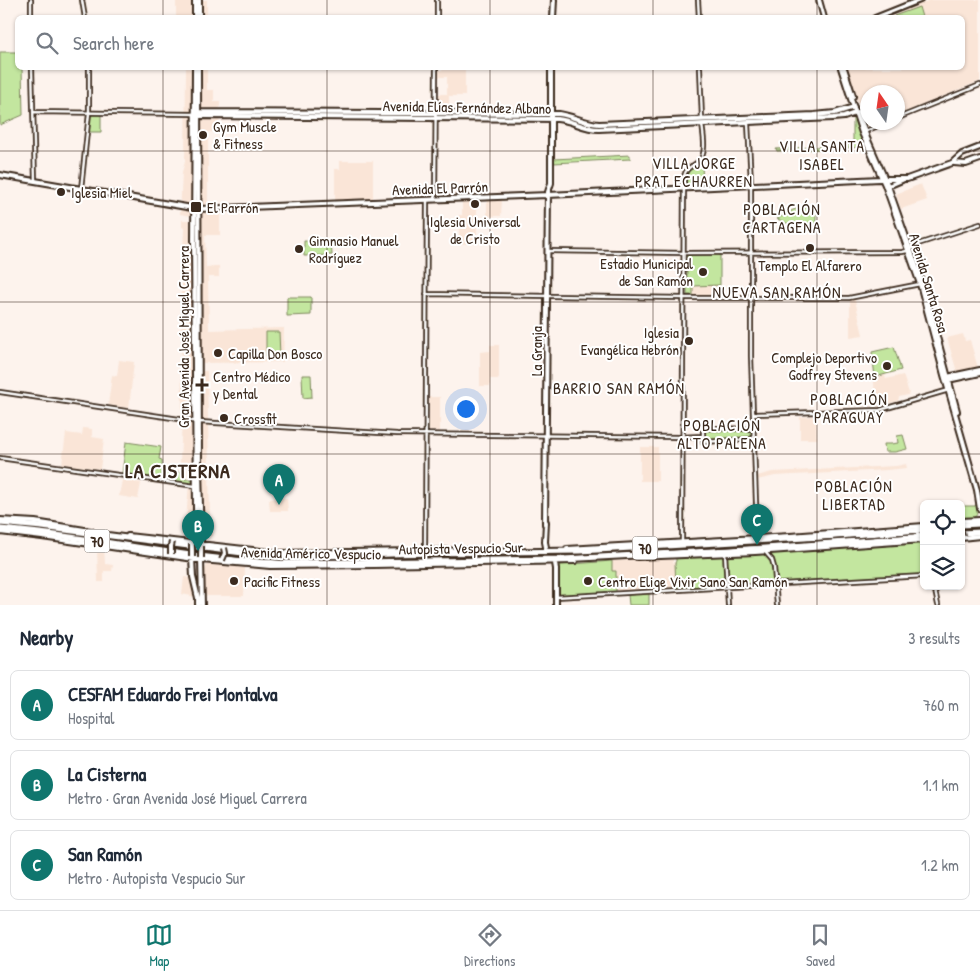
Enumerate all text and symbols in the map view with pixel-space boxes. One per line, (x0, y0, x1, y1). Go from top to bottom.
search box (15, 15, 965, 70)
icon: search (33, 29, 61, 57)
text: Search here (73, 30, 154, 56)
north arrow (860, 85, 905, 130)
street label: Avenida Elías Fernández Albano (383, 95, 551, 119)
place label: Gym Muscle & Fitness (213, 116, 277, 154)
marker: Gym Muscle & Fitness (197, 129, 209, 141)
district label: VILLA SANTA ISABEL (779, 135, 865, 175)
district label: VILLA JORGE PRAT ECHAURREN (635, 152, 753, 192)
street label: Avenida El Parrón (392, 176, 489, 200)
place label: Iglesia Miel (71, 182, 132, 203)
marker: Iglesia Miel (55, 186, 67, 198)
place label: El Parrón (207, 197, 259, 218)
marker: Iglesia Universal de Cristo (469, 198, 481, 210)
district label: POBLACIÓN CARTAGENA (742, 198, 822, 238)
marker: El Parrón (189, 200, 203, 214)
place label: Iglesia Universal de Cristo (430, 211, 520, 249)
place label: Gimnasio Manuel Rodríguez (309, 230, 399, 268)
street label: Avenida Santa Rosa (904, 231, 954, 336)
marker: Templo El Alfarero (804, 242, 816, 254)
marker: Gimnasio Manuel Rodríguez (293, 243, 305, 255)
street label: Gran Avenida José Miguel Carrera (173, 246, 194, 428)
place label: Estadio Municipal de San Ramón (600, 253, 693, 291)
place label: Templo El Alfarero (758, 255, 862, 276)
marker: Estadio Municipal de San Ramón (697, 266, 709, 278)
district label: NUEVA SAN RAMÓN (712, 281, 842, 303)
place label: Iglesia Evangélica Hebrón (581, 322, 679, 360)
street label: La Granja (526, 326, 547, 376)
marker: Iglesia Evangélica Hebrón (683, 335, 695, 347)
place label: Capilla Don Bosco (228, 343, 322, 364)
marker: Capilla Don Bosco (212, 347, 224, 359)
place label: Complejo Deportivo Godfrey Stevens (771, 347, 877, 385)
marker: Complejo Deportivo Godfrey Stevens (881, 360, 893, 372)
place label: Centro Médico y Dental (213, 366, 290, 404)
district label: BARRIO SAN RAMÓN (553, 377, 685, 399)
marker: Centro Médico y Dental (195, 378, 209, 392)
district label: POBLACIÓN PARAGUAY (810, 388, 888, 428)
your location (453, 396, 479, 422)
place label: Crossfit (234, 408, 278, 429)
marker: Crossfit (218, 412, 230, 424)
district label: POBLACIÓN ALTO PALENA (677, 414, 767, 454)
district label: LA CISTERNA (125, 457, 231, 484)
pin: A (263, 464, 295, 505)
district label: POBLACIÓN LIBERTAD (815, 475, 893, 515)
map controls (920, 500, 965, 590)
button: locate (920, 500, 965, 545)
pin: C (741, 504, 773, 545)
pin: B (182, 510, 214, 551)
road number: 70 (84, 530, 110, 552)
street label: Autopista Vespucio Sur (399, 536, 524, 560)
road number: 70 (632, 536, 658, 560)
street label: Avenida Américo Vespucio (241, 541, 381, 565)
button: layers (920, 545, 965, 590)
place label: Pacific Fitness (244, 571, 320, 592)
place label: Centro Elige Vivir Sano San Ramón (598, 571, 788, 592)
marker: Pacific Fitness (228, 575, 240, 587)
marker: Centro Elige Vivir Sano San Ramón (582, 575, 594, 587)
text: Nearby (20, 623, 73, 652)
text: 3 results (908, 627, 960, 649)
text: CESFAM Eduardo Frei Montalva (68, 681, 277, 707)
text: A (33, 694, 41, 716)
text: 760 m (923, 694, 959, 716)
text: Hospital (68, 707, 115, 729)
text: La Cisterna (68, 761, 146, 787)
text: B (33, 774, 41, 796)
text: 1.1 km (923, 774, 959, 796)
text: Metro · Gran Avenida José Miguel Carrera (68, 787, 307, 809)
text: San Ramón (68, 841, 142, 867)
text: C (33, 854, 41, 876)
text: 1.2 km (921, 854, 959, 876)
text: Metro · Autopista Vespucio Sur (68, 867, 245, 889)
tab: Map (145, 921, 173, 970)
tab: Directions (464, 921, 515, 970)
tab: Saved (806, 921, 835, 970)

